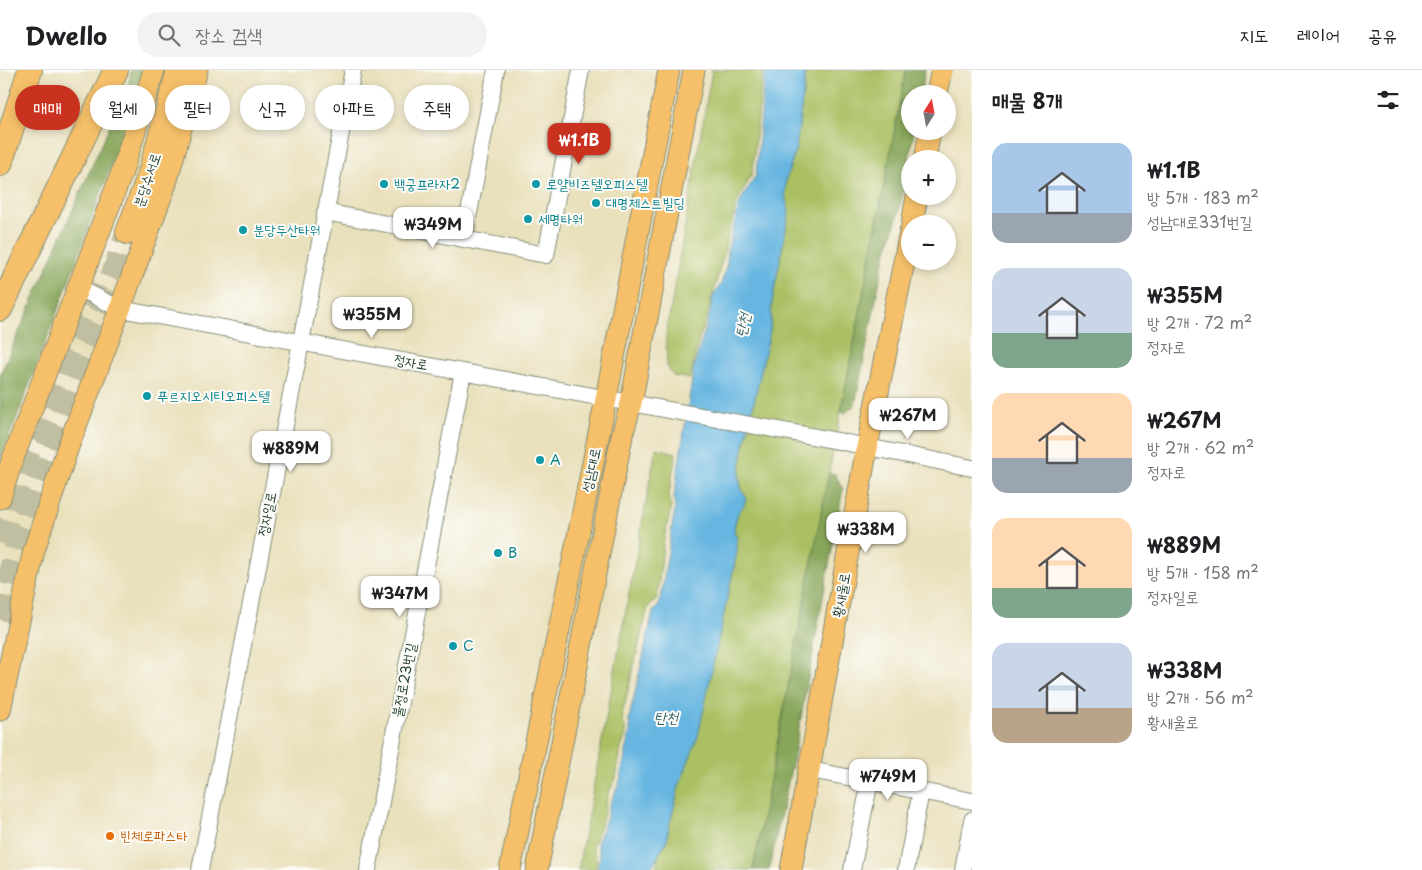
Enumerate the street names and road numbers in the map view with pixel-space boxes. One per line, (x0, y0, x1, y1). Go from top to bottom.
street label: 분당수서로 (127, 150, 166, 210)
street label: 정자로 (393, 348, 430, 375)
street label: 성남대로 (576, 446, 605, 494)
street label: 정자일로 (252, 490, 281, 538)
street label: 황새울로 (826, 571, 855, 619)
street label: 불정로23번길 (386, 640, 421, 719)

